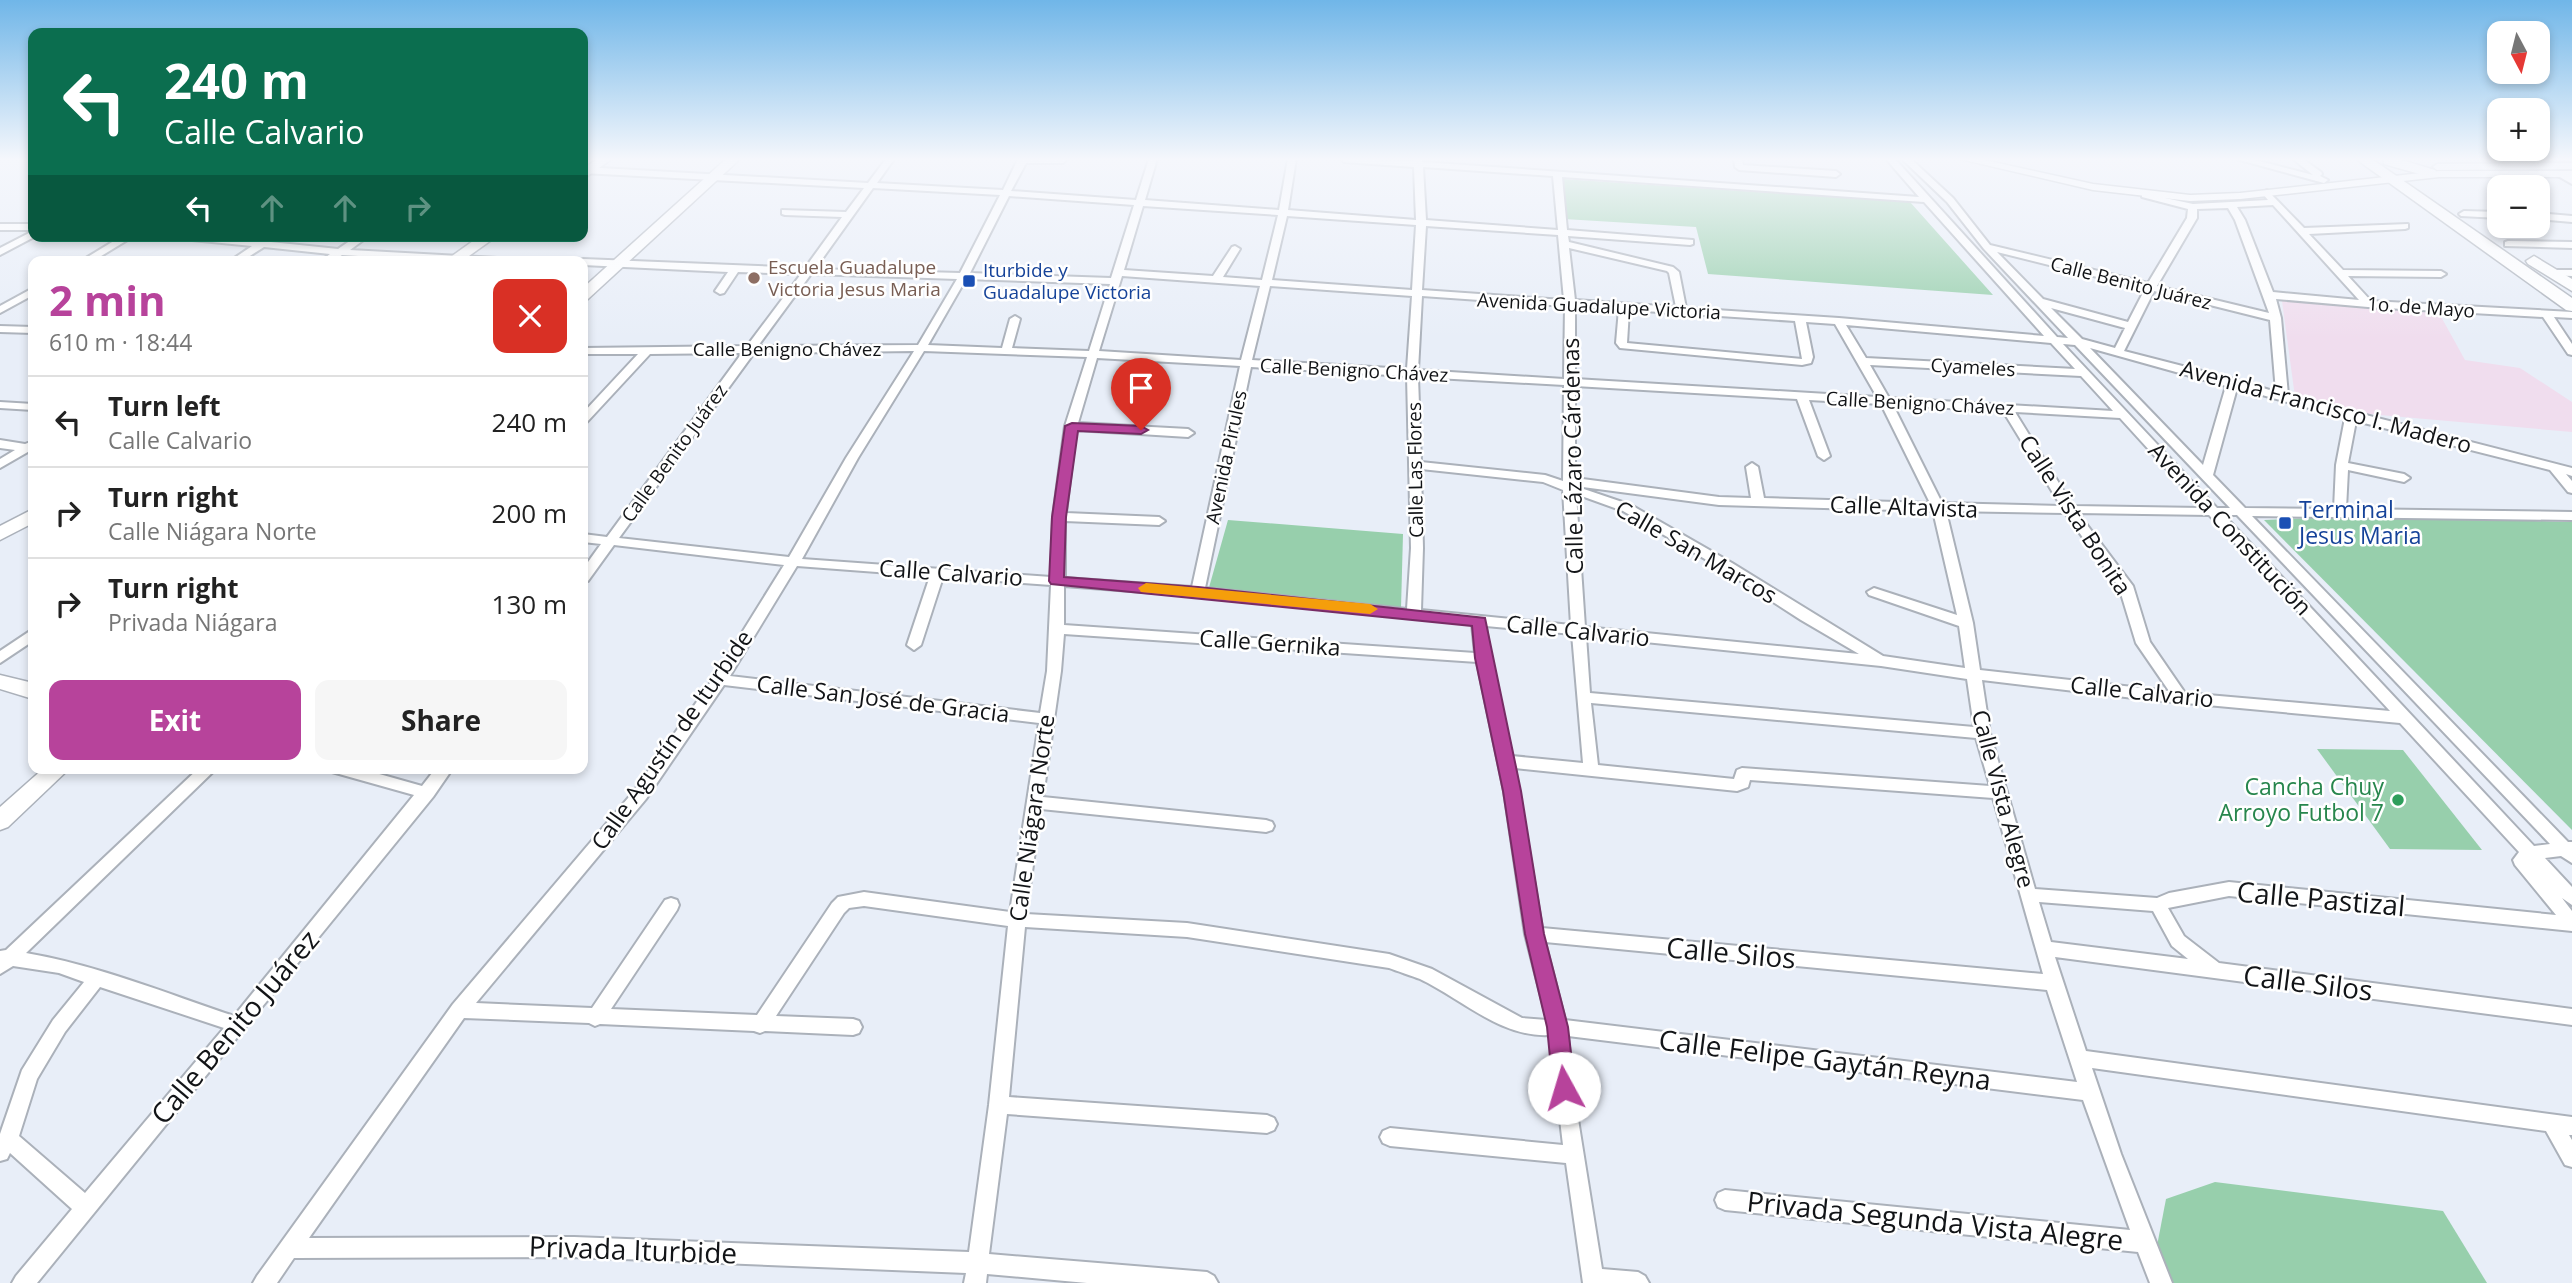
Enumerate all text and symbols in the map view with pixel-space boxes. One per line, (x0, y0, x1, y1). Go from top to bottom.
north arrow (2487, 21, 2550, 84)
map controls (2487, 21, 2550, 238)
text: 240 m (164, 47, 309, 113)
icon: left (49, 56, 140, 147)
button: + (2487, 98, 2550, 161)
text: Calle Calvario (164, 110, 365, 153)
button: − (2487, 175, 2550, 238)
icon: left (180, 189, 218, 227)
icon: ahead (253, 189, 291, 227)
icon: ahead (326, 189, 364, 227)
icon: right (399, 189, 437, 227)
street label: Calle Benito Juárez (2048, 250, 2214, 316)
place label: Escuela Guadalupe Victoria Jesus Maria (768, 254, 941, 302)
place label: Iturbide y Guadalupe Victoria (983, 257, 1151, 305)
marker: Escuela Guadalupe Victoria Jesus Maria (746, 270, 762, 286)
text: 2 min (49, 271, 166, 328)
marker: Iturbide y Guadalupe Victoria (961, 273, 977, 289)
button: close (493, 279, 567, 353)
street label: Avenida Guadalupe Victoria (1476, 287, 1722, 325)
street label: 1o. de Mayo (2366, 290, 2476, 324)
text: 610 m · 18:44 (49, 326, 192, 358)
street label: Calle Benigno Chávez (693, 336, 881, 362)
street label: Calle Lázaro Cárdenas (1554, 337, 1590, 575)
street label: Calle Benigno Chávez (1259, 352, 1449, 388)
street label: Cyameles (1930, 352, 2016, 382)
street label: Avenida Francisco I. Madero (2177, 352, 2476, 460)
pin (1111, 358, 1171, 430)
icon: arrive (1122, 369, 1160, 407)
street label: Calle Benito Juárez (615, 379, 733, 527)
street label: Calle Benigno Chávez (1825, 385, 2015, 421)
text: Turn left (108, 388, 220, 424)
street label: Avenida Pirules (1199, 388, 1253, 526)
street label: Calle Las Flores (1401, 402, 1429, 538)
icon: left (49, 403, 87, 441)
text: 240 m (492, 404, 567, 440)
text: Calle Calvario (108, 424, 252, 456)
street label: Calle Vista Bonita (2012, 428, 2140, 601)
street label: Avenida Constitución (2142, 435, 2320, 622)
text: Turn right (108, 479, 239, 515)
street label: Calle Altavista (1829, 487, 1979, 525)
street label: Calle San Marcos (1610, 492, 1783, 610)
place label: Terminal Jesus Maria (2297, 493, 2422, 551)
icon: right (49, 494, 87, 532)
text: 200 m (492, 495, 567, 531)
text: Calle Niágara Norte (108, 515, 317, 547)
marker: Terminal Jesus Maria (2277, 515, 2293, 531)
street label: Calle Calvario (878, 551, 1024, 593)
text: Turn right (108, 570, 239, 606)
icon: right (49, 585, 87, 623)
text: 130 m (492, 586, 567, 622)
text: Privada Niágara (108, 606, 278, 638)
street label: Calle Calvario (1505, 607, 1651, 653)
street label: Calle Gernika (1198, 621, 1342, 663)
street label: Calle Agustín de Iturbide (583, 623, 759, 856)
street label: Calle San José de Gracia (755, 667, 1011, 729)
street label: Calle Calvario (2069, 668, 2215, 714)
button: Exit (49, 680, 301, 760)
button: Share (315, 680, 567, 760)
street label: Calle Vista Alegre (1965, 706, 2043, 891)
street label: Calle Niágara Norte (1001, 712, 1061, 923)
place label: Cancha Chuy Arroyo Futbol 7 (2218, 770, 2384, 828)
marker: Cancha Chuy Arroyo Futbol 7 (2390, 792, 2406, 808)
street label: Calle Pastizal (2235, 872, 2407, 924)
street label: Calle Benito Juárez (142, 921, 327, 1132)
street label: Calle Silos (1665, 927, 1798, 977)
street label: Calle Silos (2241, 955, 2375, 1009)
street label: Calle Felipe Gaytán Reyna (1657, 1020, 1993, 1098)
position arrow (1527, 1051, 1601, 1125)
street label: Privada Segunda Vista Alegre (1745, 1181, 2125, 1259)
street label: Privada Iturbide (528, 1226, 738, 1272)

